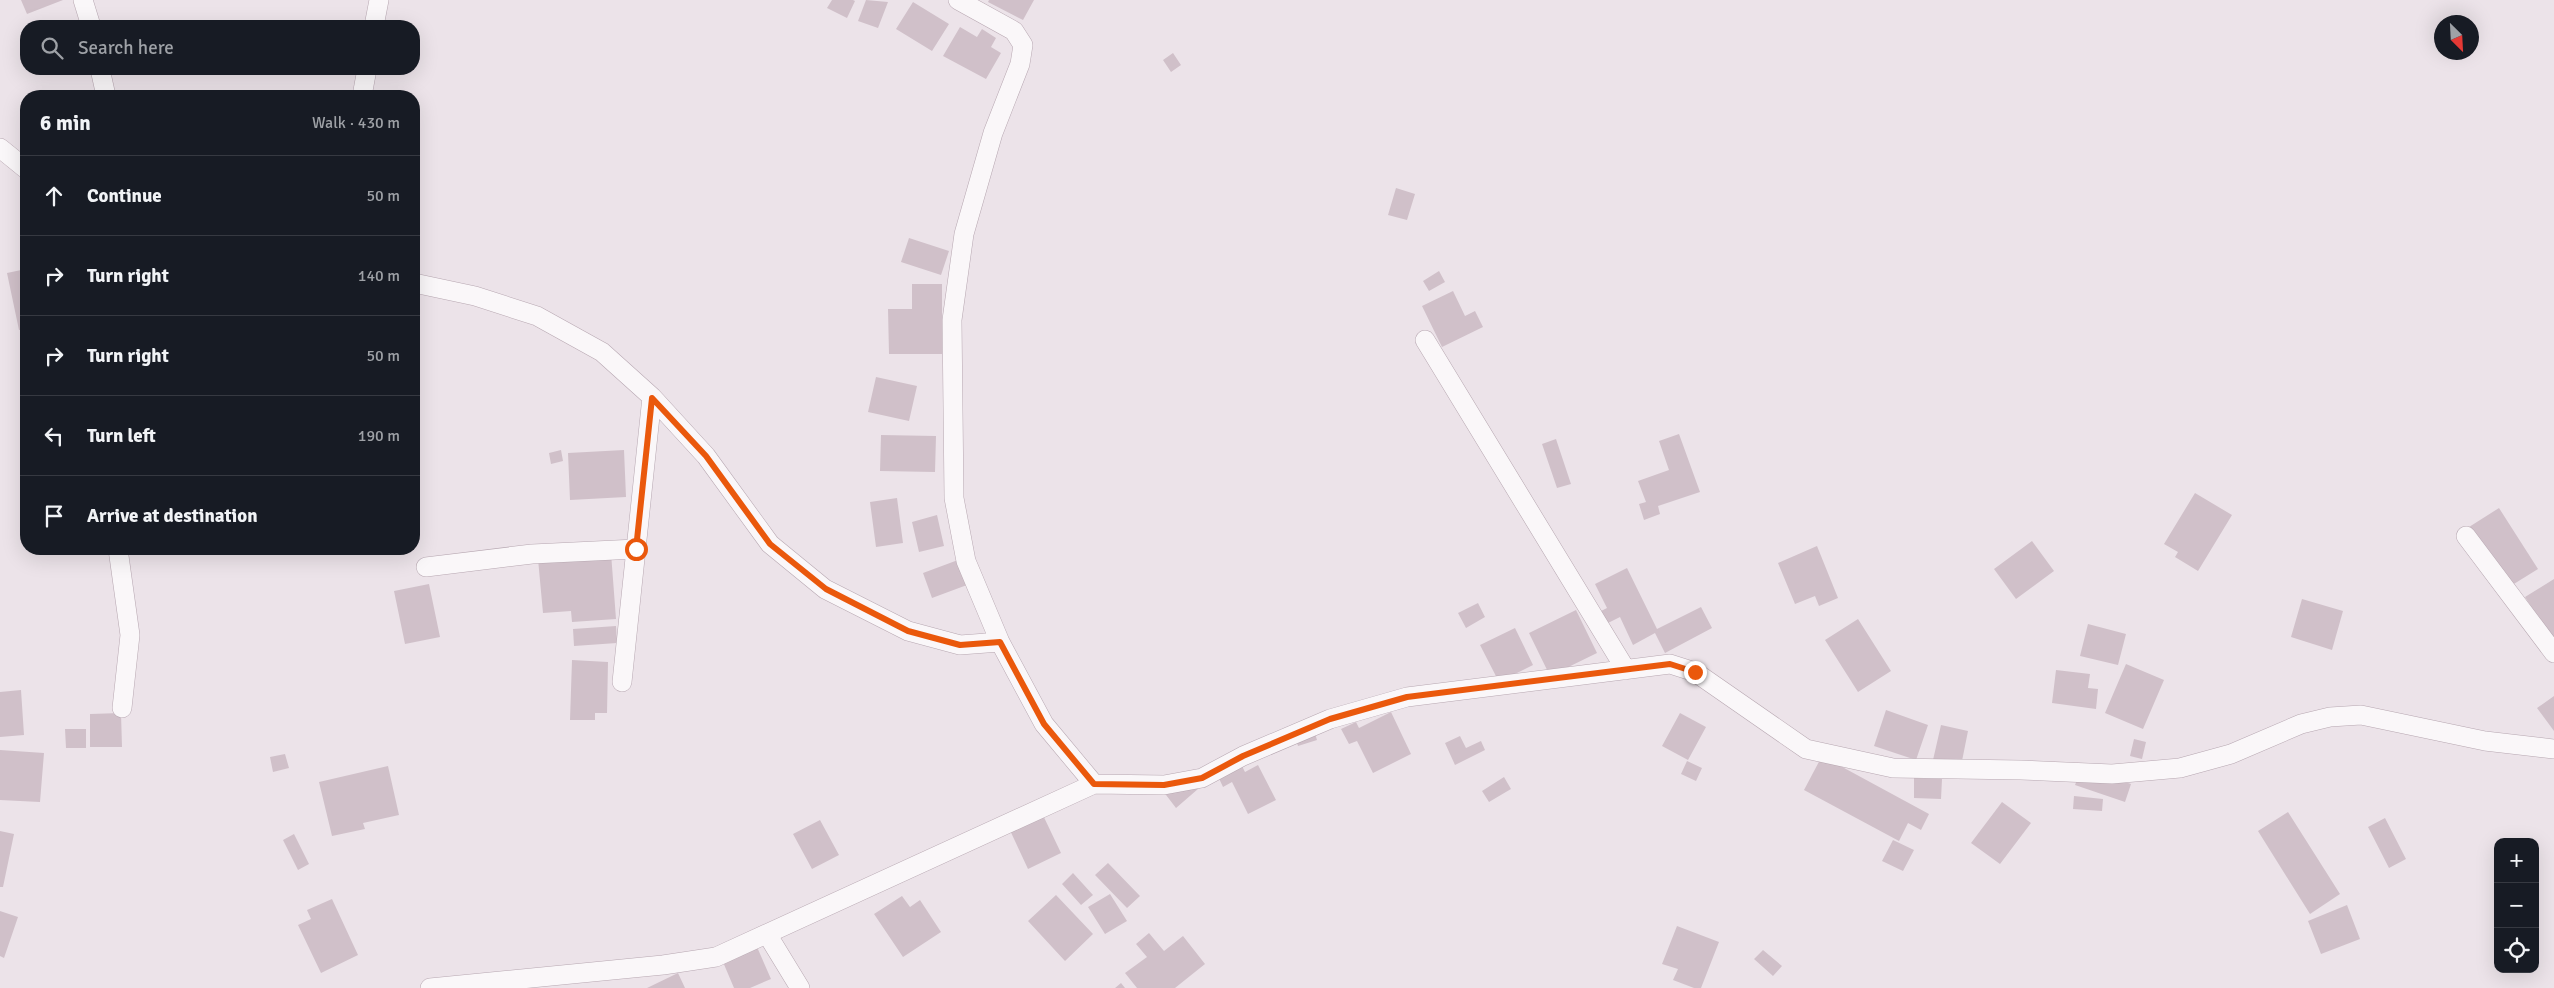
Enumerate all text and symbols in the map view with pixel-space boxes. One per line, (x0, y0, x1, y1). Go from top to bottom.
north arrow (2434, 15, 2479, 60)
search box (20, 20, 420, 75)
icon: search (38, 34, 66, 62)
text: Search here (78, 36, 174, 60)
text: 6 min (40, 110, 91, 136)
text: Walk · 430 m (312, 113, 400, 133)
icon: ahead (40, 182, 68, 210)
text: Continue (87, 184, 162, 208)
text: 50 m (366, 186, 400, 206)
icon: right (40, 262, 68, 290)
text: Turn right (87, 264, 169, 288)
text: 140 m (358, 266, 400, 286)
icon: right (40, 342, 68, 370)
text: Turn right (87, 344, 169, 368)
text: 50 m (366, 346, 400, 366)
icon: left (40, 422, 68, 450)
text: Turn left (87, 424, 156, 448)
text: 190 m (358, 426, 400, 446)
icon: arrive (40, 502, 68, 530)
text: Arrive at destination (87, 504, 258, 528)
route start (625, 538, 648, 561)
route end (1684, 661, 1707, 684)
map controls (2494, 838, 2539, 973)
button: + (2494, 838, 2539, 883)
button: − (2494, 883, 2539, 928)
button: locate (2494, 928, 2539, 973)

